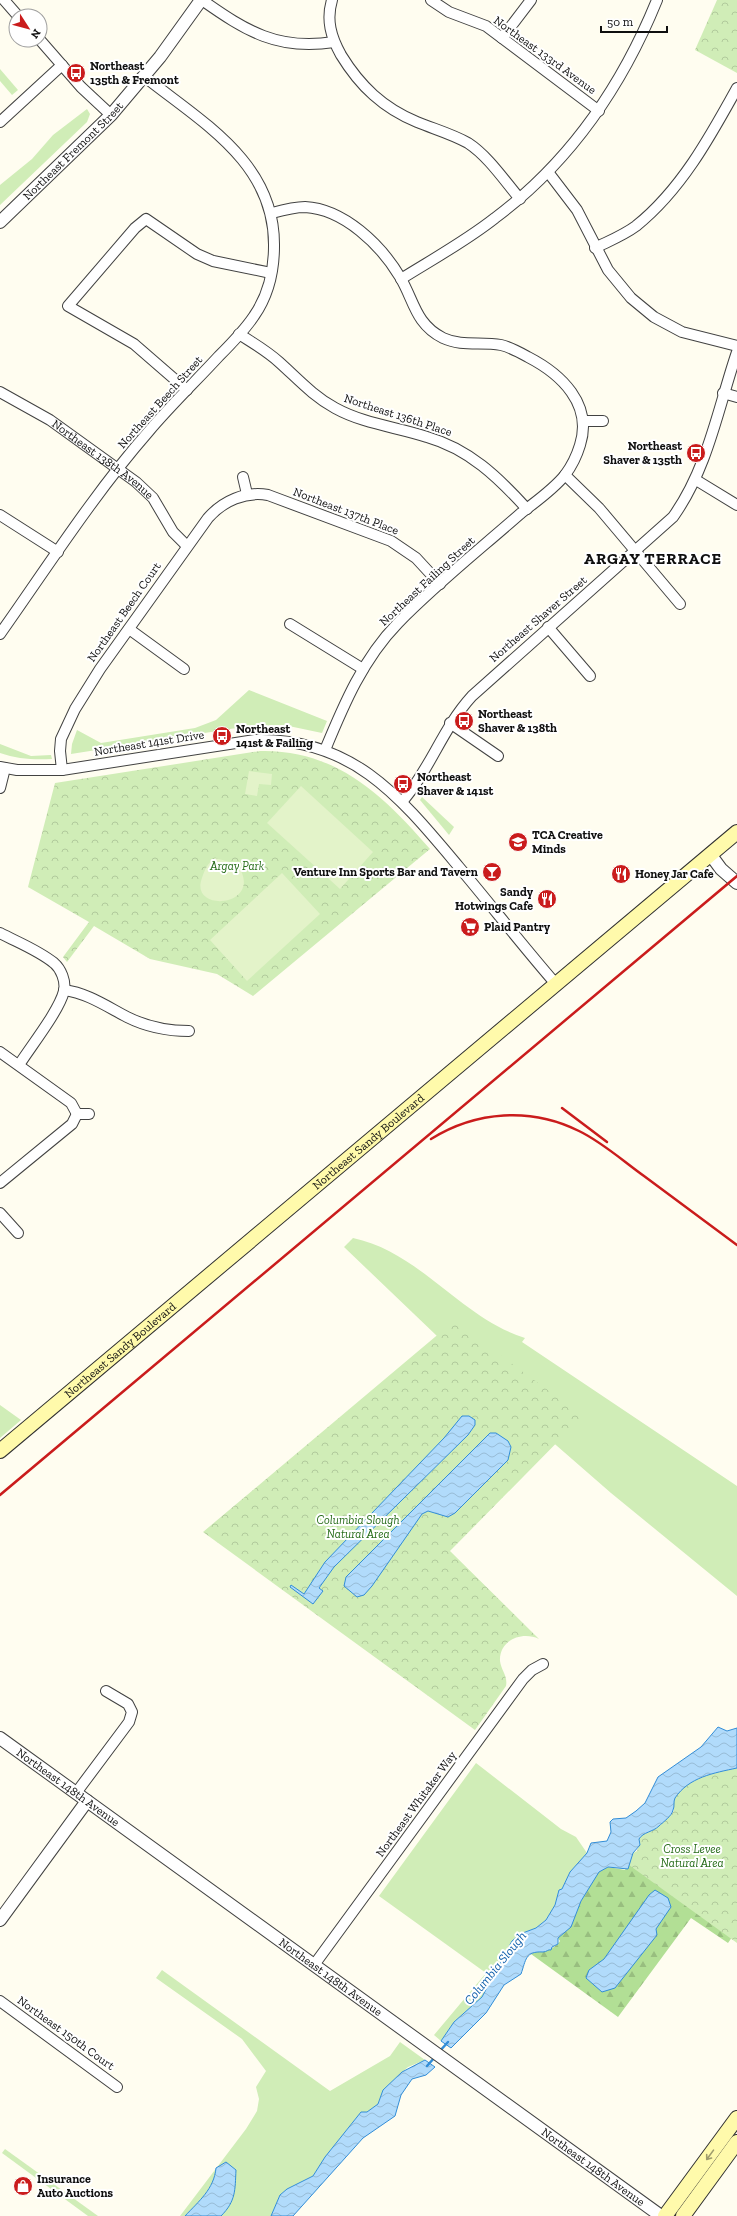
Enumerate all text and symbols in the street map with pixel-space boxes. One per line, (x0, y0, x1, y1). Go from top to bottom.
north arrow (8, 8, 48, 48)
scale bar (601, 8, 667, 34)
street label: Northeast 133rd Avenue (491, 13, 599, 97)
text: 50 m (607, 15, 634, 29)
text: N (28, 26, 43, 41)
place label: Northeast 135th & Fremont (90, 59, 179, 87)
bus stop icon: Northeast 135th & Fremont (65, 62, 87, 84)
street label: Northeast Fremont Street (20, 99, 126, 203)
street label: Northeast Beech Street (115, 352, 206, 451)
street label: Northeast 136th Place (342, 391, 454, 439)
street label: Northeast 138th Avenue (49, 417, 157, 502)
place label: Northeast Shaver & 135th (603, 439, 682, 467)
bus stop icon: Northeast Shaver & 135th (685, 442, 707, 464)
street label: Northeast 137th Place (291, 484, 401, 538)
street label: Northeast Failing Street (377, 533, 478, 629)
district label: ARGAY TERRACE (584, 549, 722, 568)
street label: Northeast Beech Court (84, 559, 164, 664)
street label: Northeast Shaver Street (487, 573, 590, 665)
place label: Northeast Shaver & 138th (478, 707, 557, 735)
bus stop icon: Northeast Shaver & 138th (453, 710, 475, 732)
place label: Northeast 141st & Failing (236, 722, 313, 750)
bus stop icon: Northeast 141st & Failing (211, 725, 233, 747)
street label: Northeast 141st Drive (93, 727, 205, 759)
place label: Northeast Shaver & 141st (417, 770, 493, 798)
bus stop icon: Northeast Shaver & 141st (392, 773, 414, 795)
place label: TCA Creative Minds (532, 828, 603, 856)
school or university icon: TCA Creative Minds (507, 831, 529, 853)
park label: Argay Park (209, 859, 265, 873)
bar icon: Venture Inn Sports Bar and Tavern (481, 861, 503, 883)
restaurant icon: Honey Jar Cafe (610, 863, 632, 885)
place label: Venture Inn Sports Bar and Tavern (293, 865, 478, 879)
place label: Honey Jar Cafe (635, 867, 714, 881)
place label: Sandy Hotwings Cafe (455, 885, 534, 913)
restaurant icon: Sandy Hotwings Cafe (536, 888, 558, 910)
supermarket icon: Plaid Pantry (459, 916, 481, 938)
place label: Plaid Pantry (484, 920, 551, 934)
street label: Northeast Sandy Boulevard (310, 1091, 427, 1192)
street label: Northeast Sandy Boulevard (62, 1299, 179, 1401)
park label: Columbia Slough Natural Area (316, 1513, 400, 1541)
street label: Northeast 148th Avenue (14, 1745, 123, 1829)
street label: Northeast Whitaker Way (373, 1748, 460, 1860)
park label: Cross Levee Natural Area (661, 1842, 723, 1870)
water label: Columbia Slough (461, 1928, 529, 2008)
street label: Northeast 148th Avenue (276, 1935, 385, 2019)
street label: Northeast 150th Court (15, 1993, 118, 2073)
street label: Northeast 148th Avenue (539, 2125, 648, 2209)
one-way arrow (705, 2150, 714, 2161)
place label: Insurance Auto Auctions (37, 2172, 114, 2200)
shop icon: Insurance Auto Auctions (12, 2175, 34, 2197)

